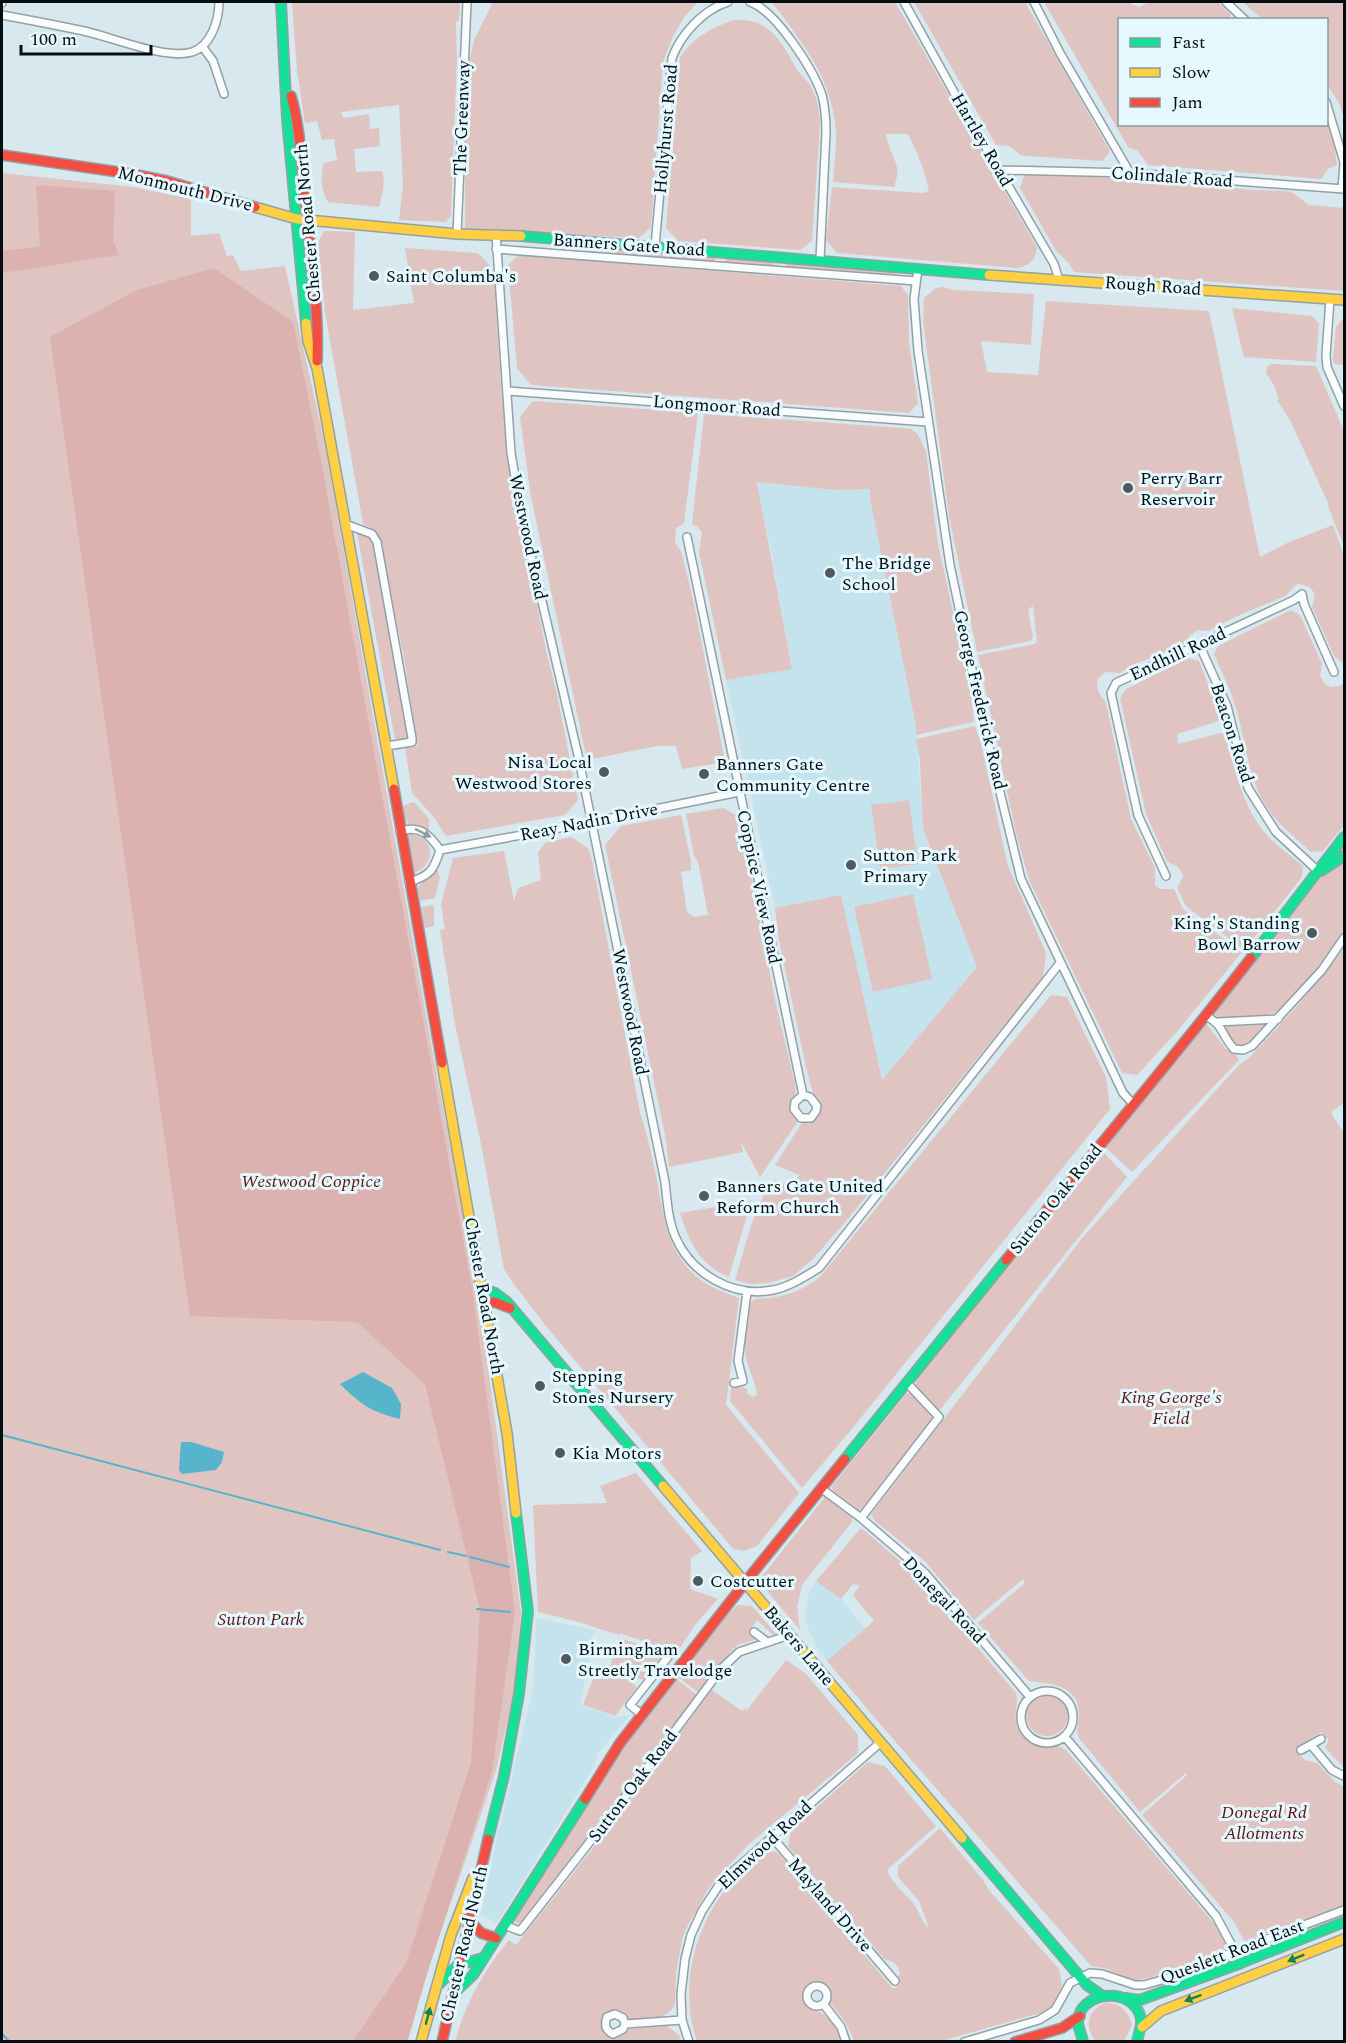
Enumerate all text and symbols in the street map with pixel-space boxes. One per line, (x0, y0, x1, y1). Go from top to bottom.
scale bar (21, 18, 152, 56)
legend (1118, 18, 1328, 126)
text: 100 m (30, 26, 77, 53)
text: Fast (1172, 29, 1205, 56)
street label: The Greenway (446, 59, 478, 176)
text: Slow (1172, 59, 1211, 86)
street label: Hollyhurst Road (647, 63, 685, 195)
street label: Hartley Road (944, 88, 1020, 192)
text: Jam (1172, 89, 1203, 116)
street label: Chester Road North (288, 142, 328, 304)
street label: Monmouth Drive (115, 159, 255, 219)
street label: Colindale Road (1110, 159, 1234, 195)
street label: Banners Gate Road (552, 226, 706, 264)
place label: Saint Columba's (386, 263, 516, 290)
marker: Saint Columba's (367, 269, 381, 283)
street label: Rough Road (1104, 269, 1202, 303)
street label: Longmoor Road (652, 388, 782, 424)
place label: Perry Barr Reservoir (1140, 465, 1222, 513)
street label: Westwood Road (501, 471, 555, 603)
marker: Perry Barr Reservoir (1121, 481, 1135, 495)
place label: The Bridge School (842, 550, 931, 598)
marker: The Bridge School (823, 566, 837, 580)
street label: George Frederick Road (946, 607, 1014, 793)
street label: Endhill Road (1125, 620, 1231, 688)
street label: Beacon Road (1203, 680, 1261, 786)
place label: Nisa Local Westwood Stores (455, 749, 592, 797)
place label: Banners Gate Community Centre (716, 751, 870, 799)
marker: Nisa Local Westwood Stores (597, 765, 611, 779)
marker: Banners Gate Community Centre (697, 767, 711, 781)
street label: Reay Nadin Drive (518, 795, 660, 849)
street label: Coppice View Road (729, 807, 789, 967)
one-way arrow (414, 828, 432, 838)
place label: Sutton Park Primary (863, 842, 957, 890)
marker: Sutton Park Primary (844, 858, 858, 872)
place label: King's Standing Bowl Barrow (1173, 910, 1300, 958)
marker: King's Standing Bowl Barrow (1305, 926, 1319, 940)
street label: Westwood Road (605, 946, 655, 1078)
street label: Sutton Oak Road (1003, 1138, 1109, 1260)
park label: Westwood Coppice (241, 1168, 381, 1195)
place label: Banners Gate United Reform Church (716, 1173, 883, 1221)
marker: Banners Gate United Reform Church (697, 1189, 711, 1203)
street label: Chester Road North (457, 1215, 511, 1377)
place label: Stepping Stones Nursery (552, 1363, 675, 1411)
marker: Stepping Stones Nursery (533, 1379, 547, 1393)
park label: King George's Field (1120, 1384, 1222, 1432)
place label: Kia Motors (572, 1440, 662, 1467)
marker: Kia Motors (553, 1446, 567, 1460)
street label: Donegal Road (896, 1550, 992, 1650)
place label: Costcutter (710, 1568, 794, 1595)
marker: Costcutter (691, 1574, 705, 1588)
street label: Bakers Lane (757, 1600, 841, 1692)
park label: Sutton Park (218, 1606, 305, 1633)
place label: Birmingham Streetly Travelodge (578, 1636, 732, 1684)
marker: Birmingham Streetly Travelodge (559, 1652, 573, 1666)
street label: Sutton Oak Road (581, 1724, 685, 1848)
street label: Elmwood Road (712, 1794, 818, 1896)
park label: Donegal Rd Allotments (1221, 1799, 1307, 1847)
street label: Mayland Drive (781, 1852, 879, 1958)
street label: Chester Road North (433, 1863, 495, 2025)
street label: Queslett Road East (1156, 1912, 1308, 1992)
one-way arrow (1287, 1954, 1305, 1963)
one-way arrow (1184, 1994, 1202, 2004)
one-way arrow (424, 2007, 433, 2025)

